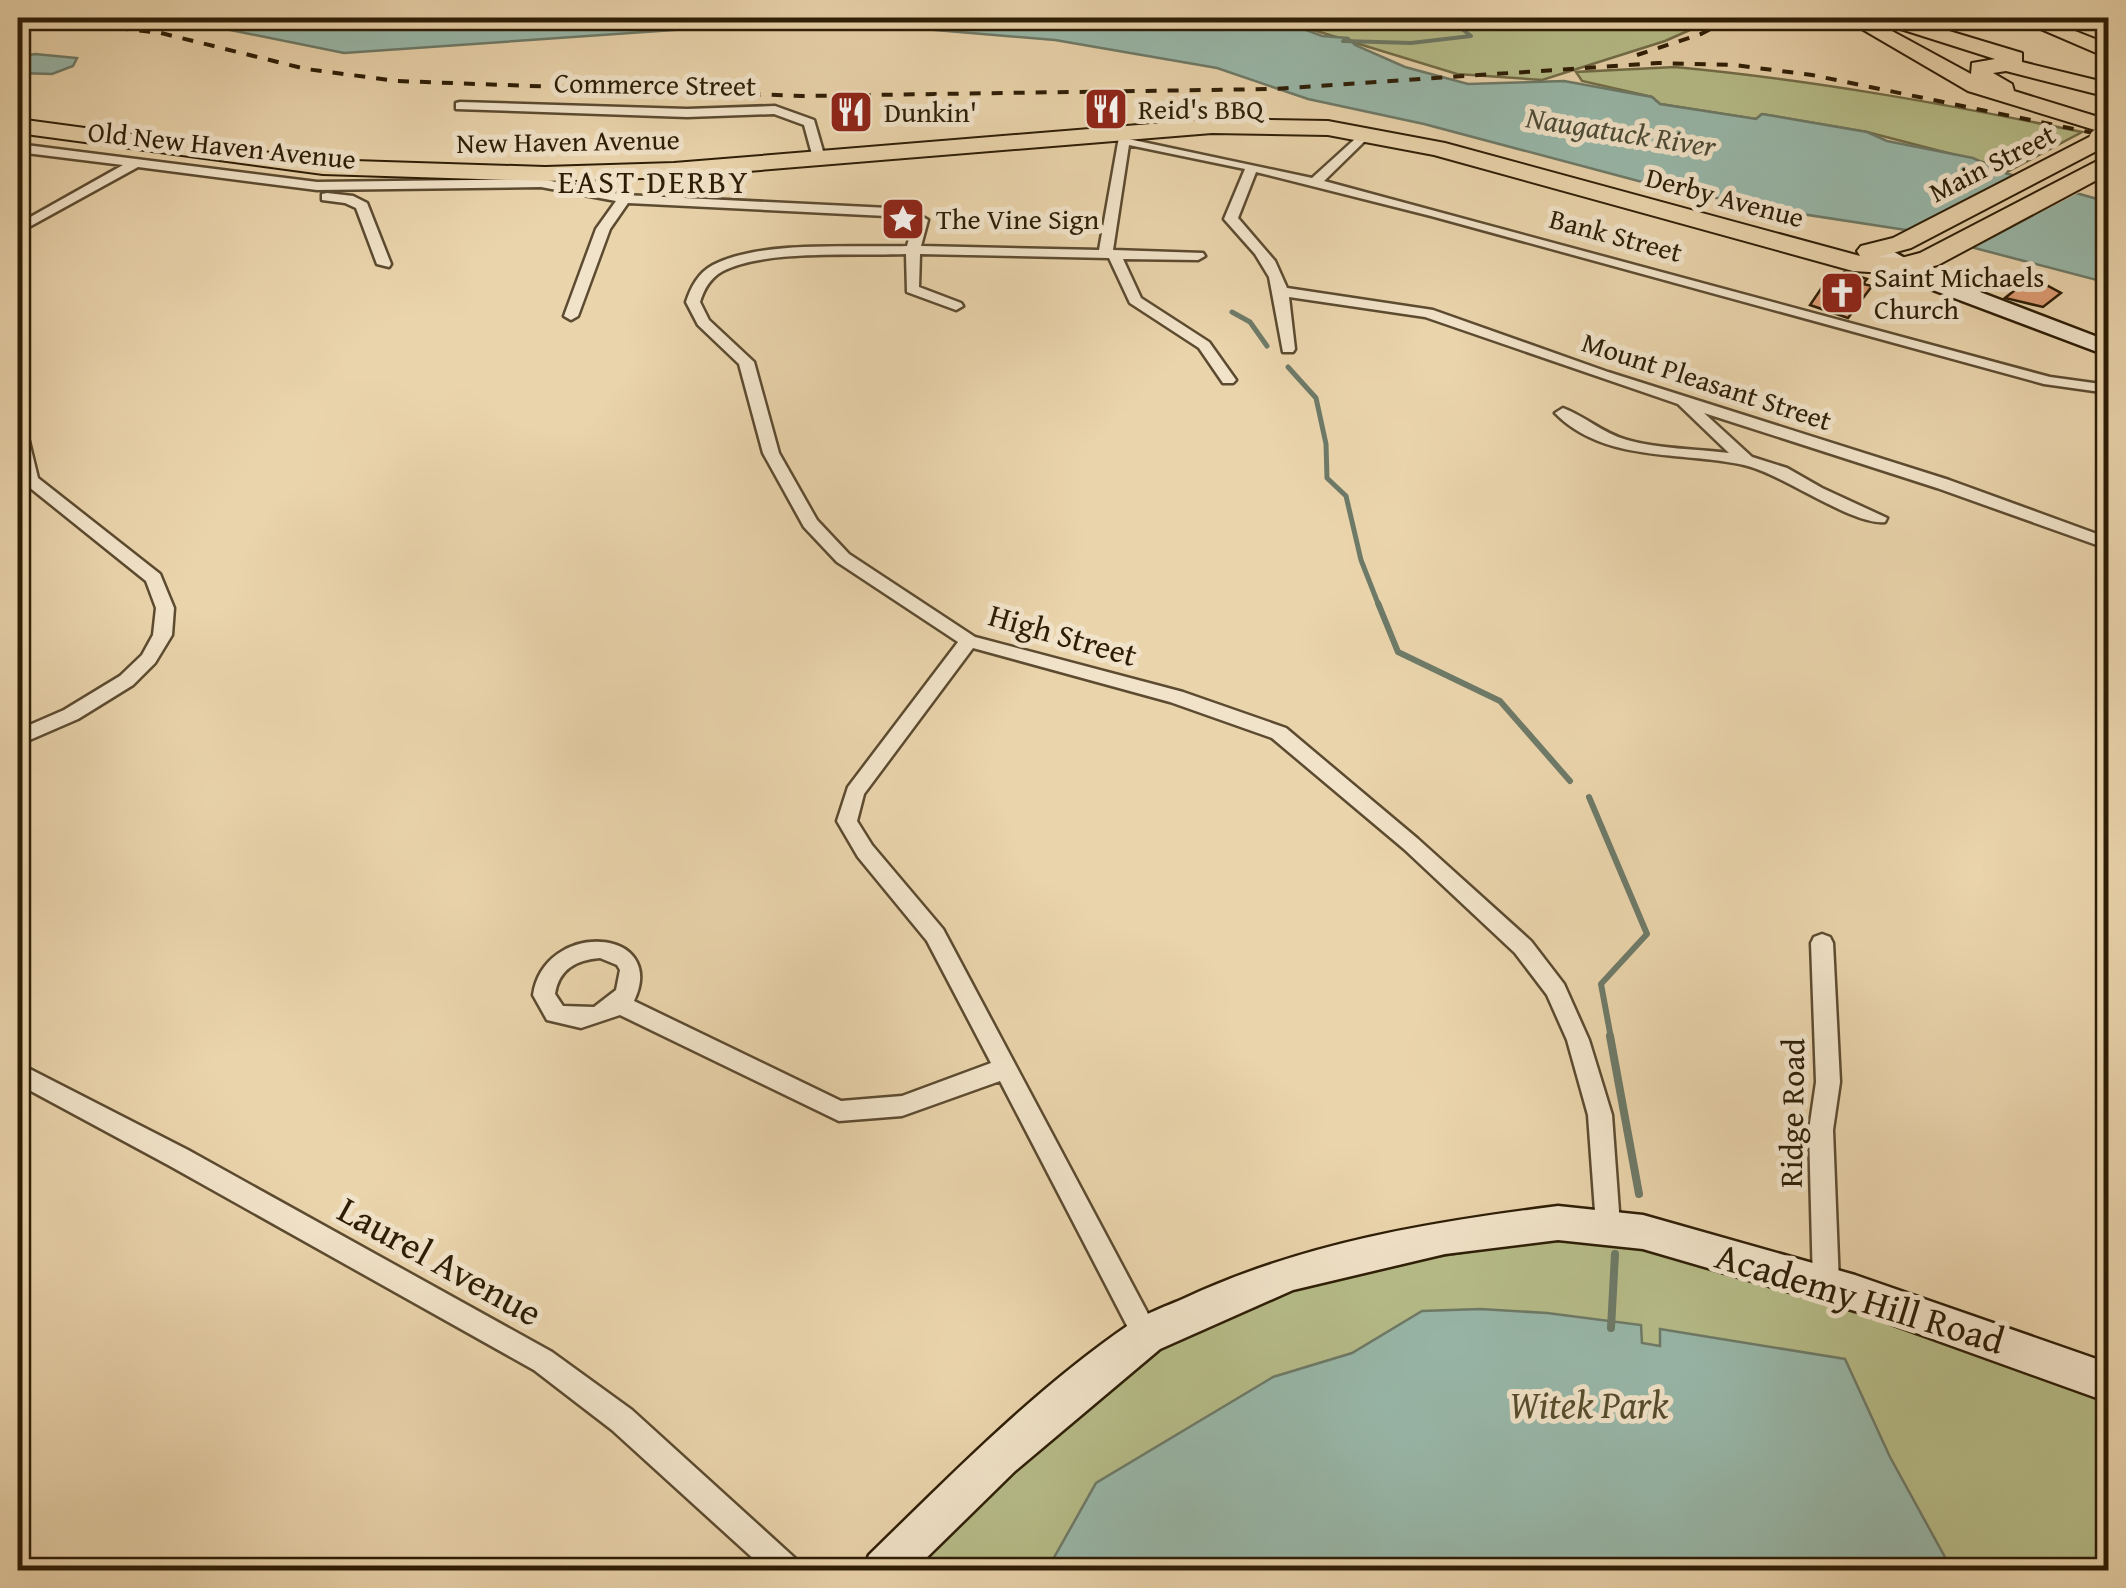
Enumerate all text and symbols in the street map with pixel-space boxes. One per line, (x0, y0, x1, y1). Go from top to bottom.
street label: Commerce Street (554, 61, 756, 106)
restaurant icon: Reid's BBQ (1083, 86, 1129, 132)
place label: Reid's BBQ (1138, 88, 1265, 129)
restaurant icon: Dunkin' (828, 89, 874, 135)
place label: Dunkin' (884, 91, 977, 132)
water label: Naugatuck River (1522, 94, 1720, 168)
street label: Old New Haven Avenue (86, 110, 358, 179)
street label: Main Street (1922, 113, 2062, 212)
street label: New Haven Avenue (456, 118, 680, 163)
street label: Derby Avenue (1641, 156, 1809, 237)
district label: EAST DERBY (558, 158, 750, 205)
place icon: The Vine Sign (880, 196, 926, 242)
street label: Bank Street (1545, 197, 1687, 272)
place label: The Vine Sign (936, 198, 1099, 239)
place label: Saint Michaels Church (1874, 256, 2044, 329)
church icon: Saint Michaels Church (1819, 270, 1865, 316)
street label: Mount Pleasant Street (1577, 321, 1837, 440)
street label: High Street (984, 591, 1143, 678)
street label: Ridge Road (1767, 1038, 1816, 1188)
street label: Laurel Avenue (328, 1181, 553, 1339)
street label: Academy Hill Road (1709, 1226, 2012, 1368)
park label: Witek Park (1510, 1376, 1669, 1432)

